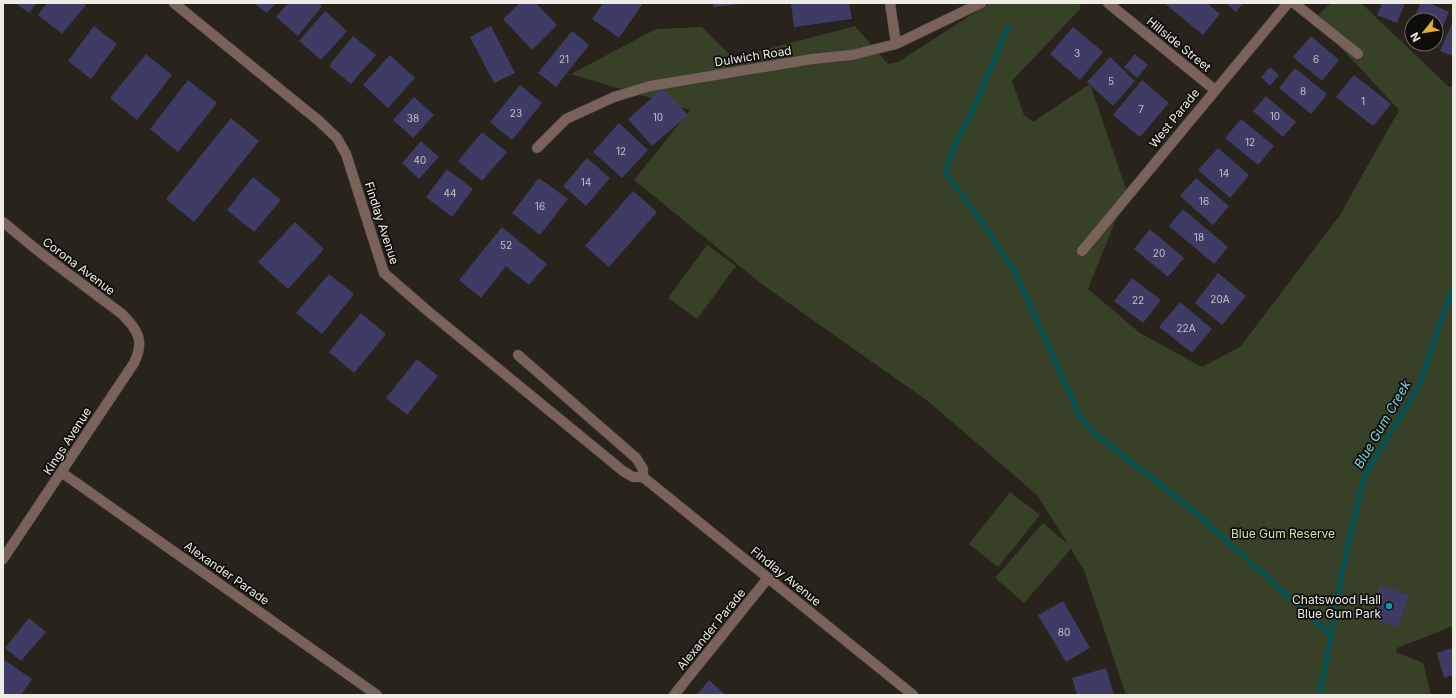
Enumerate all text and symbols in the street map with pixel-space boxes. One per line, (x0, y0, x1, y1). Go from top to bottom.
north arrow (1404, 12, 1444, 52)
street label: Hillside Street (1144, 13, 1214, 75)
text: N (1407, 30, 1423, 44)
street label: Dulwich Road (713, 43, 793, 69)
house number: 3 (1074, 47, 1080, 59)
house number: 21 (559, 53, 569, 65)
house number: 6 (1313, 53, 1319, 65)
house number: 5 (1108, 75, 1114, 87)
street label: West Parade (1146, 85, 1202, 151)
house number: 8 (1300, 85, 1306, 97)
house number: 1 (1361, 95, 1365, 107)
house number: 7 (1138, 103, 1144, 115)
house number: 23 (510, 107, 522, 119)
house number: 10 (1270, 110, 1280, 122)
house number: 10 (653, 111, 663, 123)
house number: 38 (407, 112, 419, 124)
house number: 12 (1245, 136, 1255, 148)
house number: 12 (616, 145, 626, 157)
house number: 40 (414, 154, 426, 166)
house number: 14 (1219, 167, 1229, 179)
house number: 14 (581, 176, 591, 188)
street label: Findlay Avenue (362, 180, 402, 266)
house number: 44 (444, 187, 456, 199)
house number: 16 (1199, 195, 1209, 207)
house number: 16 (535, 200, 545, 212)
house number: 18 (1194, 231, 1204, 243)
street label: Corona Avenue (40, 234, 118, 298)
house number: 52 (500, 239, 512, 251)
house number: 20 (1153, 247, 1165, 259)
house number: 20A (1210, 293, 1230, 305)
house number: 22 (1132, 294, 1144, 306)
house number: 22A (1176, 322, 1196, 334)
water label: Blue Gum Creek (1350, 376, 1414, 471)
street label: Kings Avenue (40, 404, 94, 478)
park label: Blue Gum Reserve (1231, 526, 1335, 541)
street label: Alexander Parade (182, 538, 272, 608)
street label: Findlay Avenue (748, 543, 824, 609)
street label: Alexander Parade (674, 585, 748, 673)
place label: Chatswood Hall Blue Gum Park (1292, 592, 1381, 621)
marker: Chatswood Hall Blue Gum Park (1384, 601, 1394, 611)
house number: 80 (1058, 626, 1070, 638)

